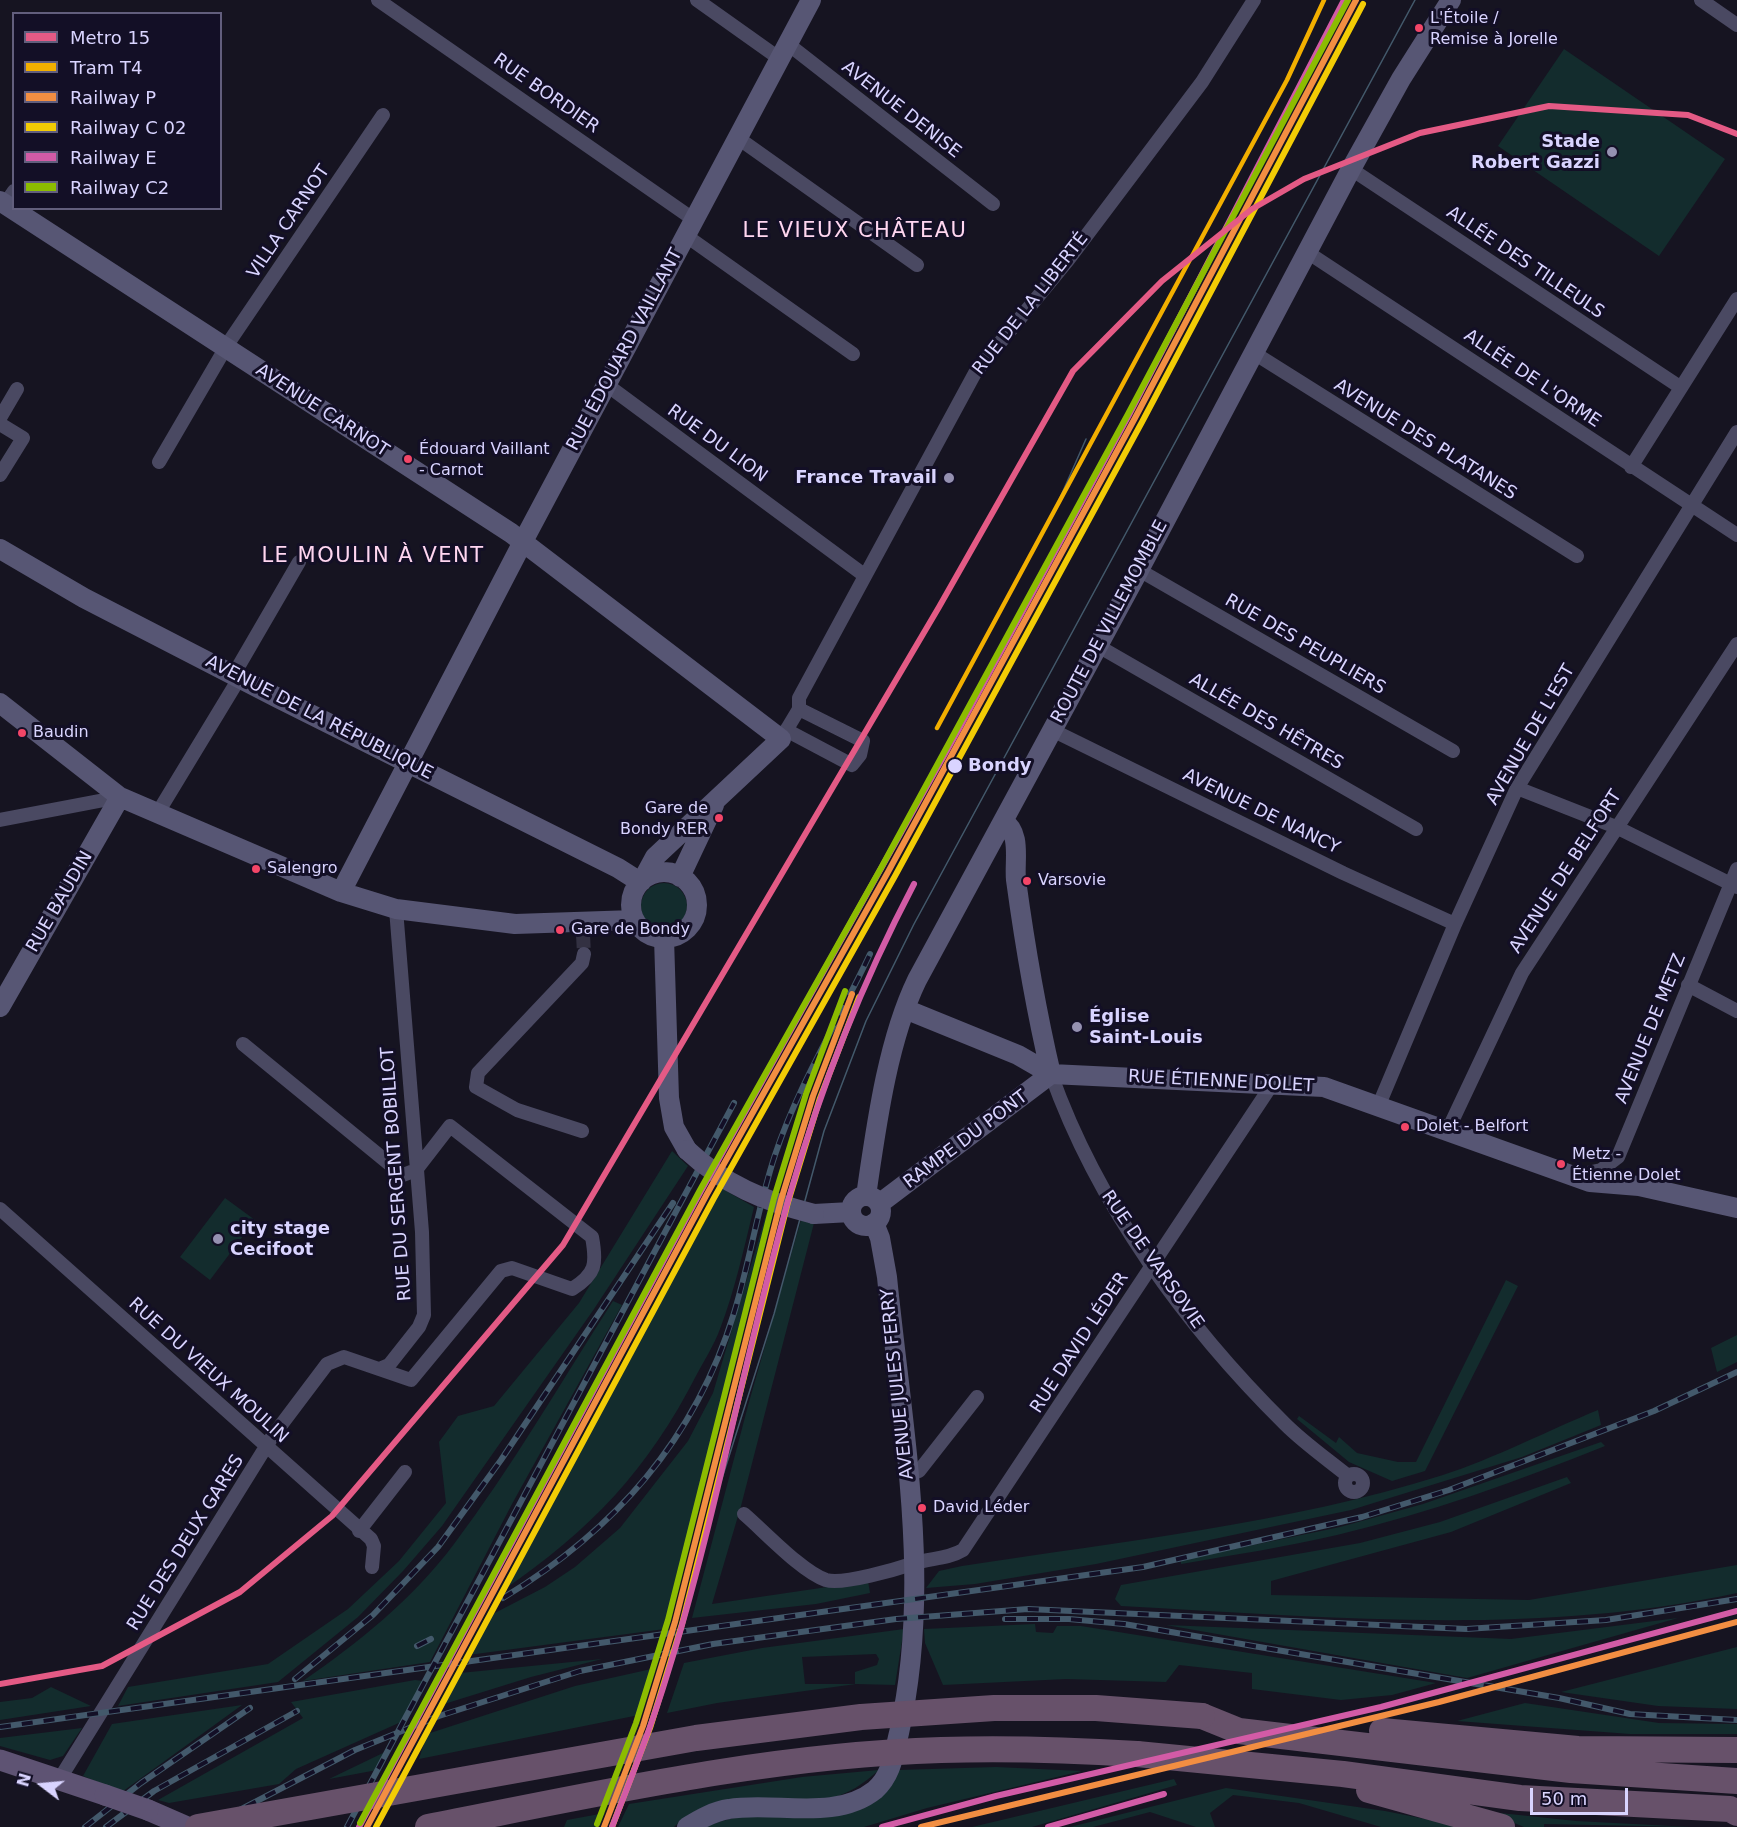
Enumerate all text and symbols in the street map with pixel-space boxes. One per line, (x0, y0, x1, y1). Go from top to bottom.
place label: L'Étoile / Remise à Jorelle (1430, 9, 1558, 47)
legend (12, 12, 222, 210)
marker: L'Étoile / Remise à Jorelle (1413, 22, 1425, 34)
text: Metro 15 (70, 27, 150, 48)
street label: RUE BORDIER (489, 49, 603, 139)
text: Tram T4 (70, 57, 142, 78)
street label: AVENUE DENISE (837, 57, 965, 163)
text: Railway P (70, 87, 156, 108)
text: Railway C 02 (70, 117, 186, 138)
place label: Stade Robert Gazzi (1471, 131, 1600, 174)
marker: Stade Robert Gazzi (1605, 145, 1619, 159)
text: Railway E (70, 147, 157, 168)
street label: VILLA CARNOT (243, 161, 335, 283)
text: Railway C2 (70, 177, 169, 198)
street label: ALLÉE DES TILLEULS (1442, 202, 1608, 324)
district label: LE VIEUX CHÂTEAU (743, 219, 967, 245)
street label: RUE DE LA LIBERTÉ (969, 228, 1093, 380)
street label: RUE ÉDOUARD VAILLANT (562, 245, 688, 455)
street label: ALLÉE DE L'ORME (1459, 325, 1605, 433)
street label: AVENUE CARNOT (251, 360, 393, 462)
street label: AVENUE DES PLATANES (1330, 375, 1520, 505)
street label: RUE DU LION (663, 400, 771, 488)
place label: Édouard Vaillant - Carnot (419, 440, 550, 478)
marker: Édouard Vaillant - Carnot (402, 453, 414, 465)
place label: France Travail (795, 467, 937, 489)
marker: France Travail (942, 471, 956, 485)
street label: ROUTE DE VILLEMOMBLE (1047, 517, 1173, 727)
district label: LE MOULIN À VENT (261, 544, 485, 570)
street label: RUE DES PEUPLIERS (1221, 590, 1389, 700)
street label: AVENUE DE LA RÉPUBLIQUE (202, 651, 436, 785)
street label: AVENUE DE L'EST (1482, 661, 1580, 809)
street label: ALLÉE DES HÊTRES (1185, 669, 1347, 775)
place label: Baudin (33, 723, 89, 743)
marker: Baudin (16, 727, 28, 739)
place label: Bondy (968, 755, 1032, 777)
marker: Bondy (946, 757, 964, 775)
street label: AVENUE DE NANCY (1179, 765, 1343, 859)
street label: AVENUE DE BELFORT (1505, 786, 1627, 958)
place label: Gare de Bondy RER (620, 799, 708, 837)
marker: Gare de Bondy RER (713, 812, 725, 824)
street label: RUE BAUDIN (22, 848, 98, 956)
place label: Salengro (267, 859, 338, 879)
marker: Salengro (250, 863, 262, 875)
place label: Varsovie (1038, 871, 1106, 891)
marker: Varsovie (1021, 875, 1033, 887)
place label: Gare de Bondy (571, 920, 690, 940)
marker: Gare de Bondy (554, 924, 566, 936)
street label: AVENUE DE METZ (1611, 951, 1691, 1107)
place label: Église Saint-Louis (1089, 1006, 1203, 1048)
marker: Église Saint-Louis (1070, 1020, 1084, 1034)
street label: RUE DU SERGENT BOBILLOT (377, 1046, 417, 1302)
street label: RUE ÉTIENNE DOLET (1127, 1066, 1315, 1098)
street label: RAMPE DU PONT (900, 1086, 1032, 1194)
place label: Dolet - Belfort (1416, 1117, 1528, 1137)
marker: Dolet - Belfort (1399, 1121, 1411, 1133)
place label: Metz - Étienne Dolet (1572, 1145, 1681, 1183)
marker: Metz - Étienne Dolet (1555, 1158, 1567, 1170)
street label: RUE DE VARSOVIE (1096, 1187, 1208, 1333)
place label: city stage Cecifoot (230, 1218, 330, 1260)
marker: city stage Cecifoot (211, 1232, 225, 1246)
street label: RUE DAVID LÉDER (1026, 1268, 1134, 1418)
street label: AVENUE JULES FERRY (877, 1287, 919, 1481)
street label: RUE DU VIEUX MOULIN (124, 1294, 292, 1448)
street label: RUE DES DEUX GARES (123, 1451, 249, 1635)
place label: David Léder (933, 1498, 1029, 1518)
marker: David Léder (916, 1502, 928, 1514)
north arrow (12, 1755, 72, 1815)
text: N (13, 1771, 35, 1789)
scale bar (1533, 1776, 1630, 1814)
text: 50 m (1541, 1788, 1587, 1809)

